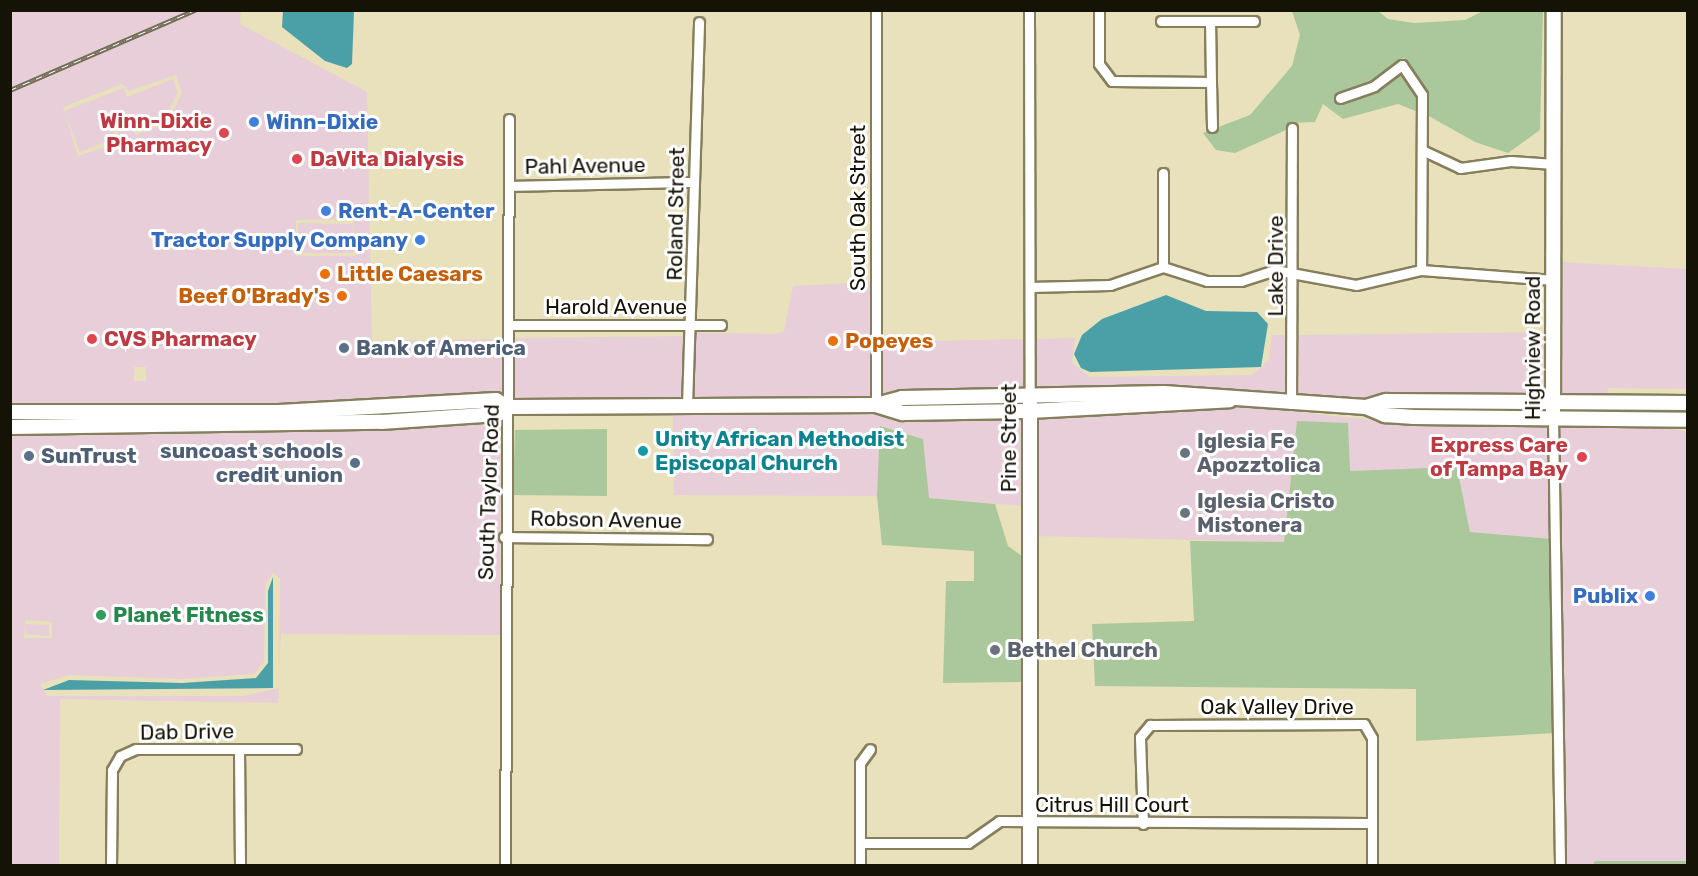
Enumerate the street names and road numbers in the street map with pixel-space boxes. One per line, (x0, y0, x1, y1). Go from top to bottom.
street label: South Oak Street (845, 125, 871, 291)
street label: Roland Street (662, 147, 690, 281)
street label: Pahl Avenue (524, 152, 646, 180)
street label: Lake Drive (1263, 215, 1289, 317)
street label: Highview Road (1520, 275, 1546, 421)
street label: Harold Avenue (545, 294, 687, 320)
street label: Pine Street (996, 384, 1022, 492)
street label: South Taylor Road (473, 403, 505, 581)
street label: Robson Avenue (530, 506, 682, 534)
street label: Oak Valley Drive (1200, 694, 1354, 720)
street label: Dab Drive (140, 719, 234, 745)
street label: Citrus Hill Court (1035, 792, 1189, 818)

